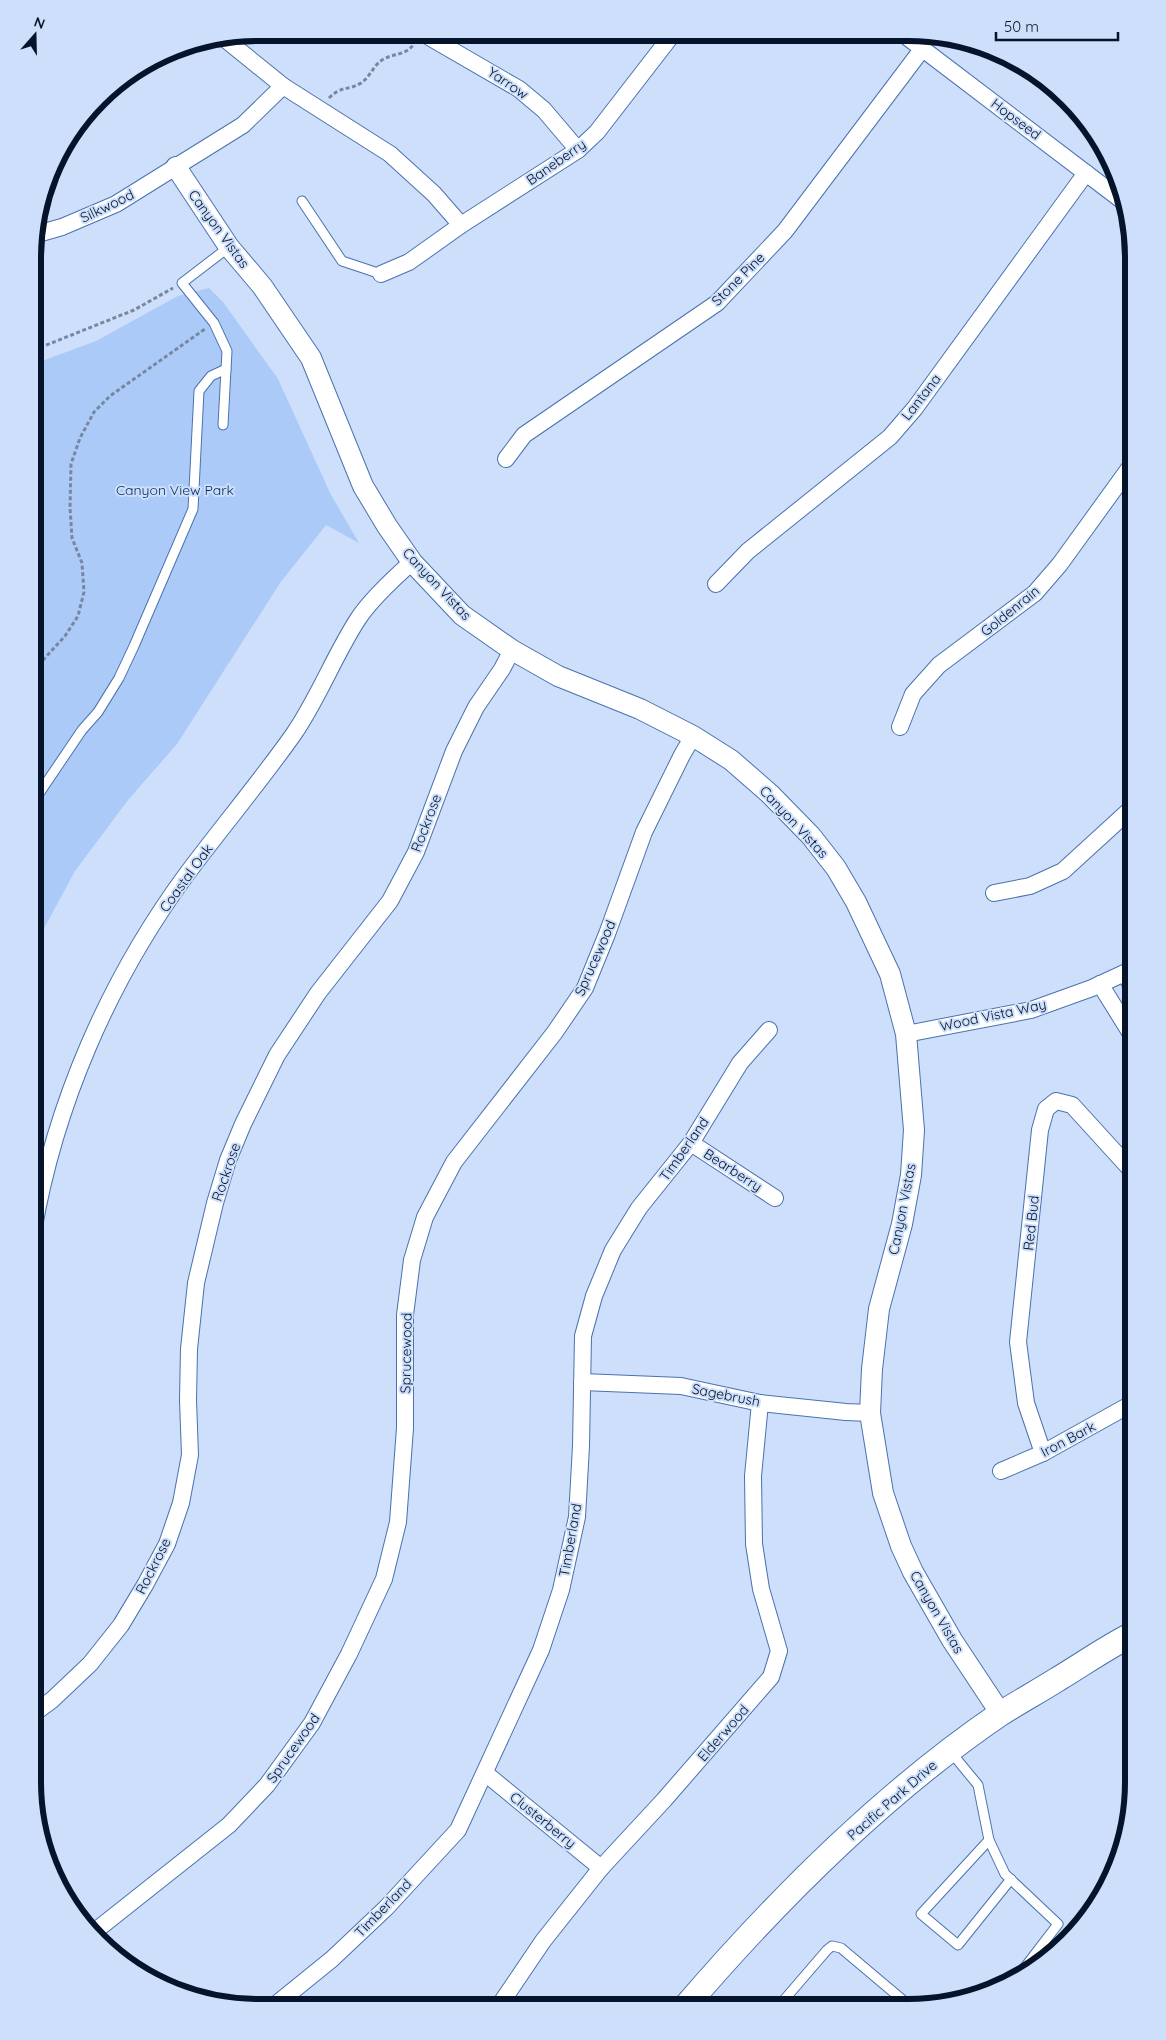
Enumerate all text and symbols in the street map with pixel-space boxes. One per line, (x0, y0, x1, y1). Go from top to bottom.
north arrow (10, 10, 60, 60)
scale bar (996, 10, 1118, 42)
text: N (32, 13, 47, 33)
text: 50 m (1004, 17, 1039, 36)
street label: Yarrow (484, 63, 532, 103)
street label: Hopseed (987, 94, 1045, 144)
street label: Baneberry (523, 135, 589, 189)
street label: Silkwood (77, 185, 137, 227)
street label: Canyon Vistas (185, 186, 253, 272)
street label: Stone Pine (708, 248, 769, 309)
street label: Lantana (897, 370, 945, 424)
park label: Canyon View Park (116, 481, 234, 499)
street label: Canyon Vistas (399, 544, 475, 624)
street label: Goldenrain (977, 582, 1043, 640)
street label: Canyon Vistas (756, 782, 832, 862)
street label: Rockrose (407, 791, 445, 854)
street label: Coastal Oak (155, 841, 217, 915)
street label: Sprucewood (570, 917, 620, 999)
street label: Wood Vista Way (938, 995, 1048, 1035)
street label: Timberland (655, 1113, 713, 1185)
street label: Rockrose (208, 1140, 244, 1204)
street label: Bearberry (700, 1144, 766, 1196)
street label: Canyon Vistas (884, 1162, 920, 1256)
street label: Red Bud (1019, 1195, 1043, 1251)
street label: Sprucewood (396, 1312, 416, 1394)
street label: Sagebrush (690, 1380, 762, 1410)
street label: Iron Bark (1038, 1417, 1098, 1461)
street label: Timberland (555, 1502, 585, 1578)
street label: Rockrose (131, 1535, 175, 1597)
street label: Canyon Vistas (906, 1567, 968, 1657)
street label: Elderwood (693, 1701, 753, 1765)
street label: Sprucewood (262, 1710, 324, 1786)
street label: Pacific Park Drive (843, 1756, 941, 1844)
street label: Clusterberry (506, 1788, 580, 1852)
street label: Timberland (351, 1875, 415, 1941)

